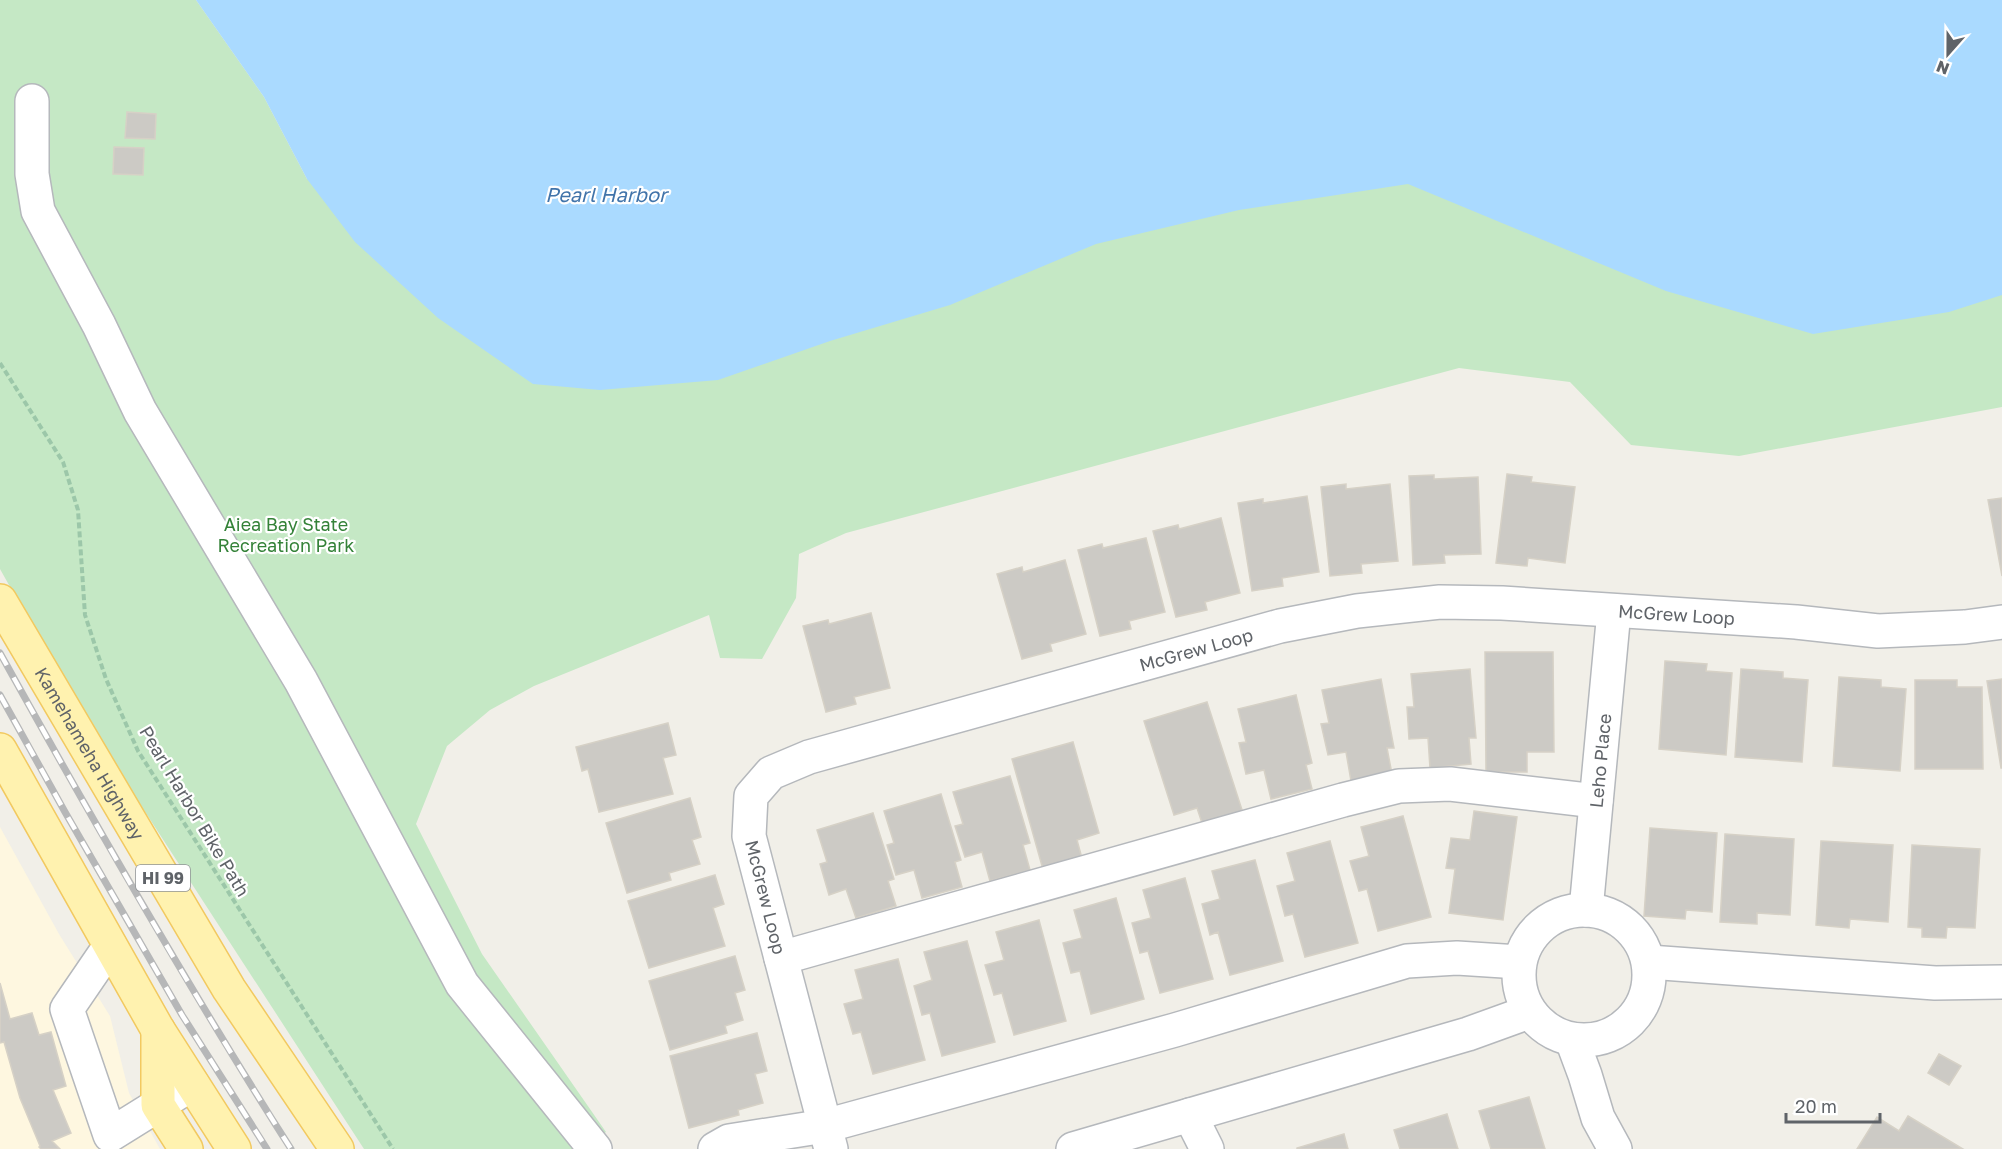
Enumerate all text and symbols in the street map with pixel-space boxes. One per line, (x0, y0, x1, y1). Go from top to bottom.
north arrow (1918, 24, 1978, 84)
text: N (1933, 56, 1952, 80)
water label: Pearl Harbor (545, 182, 670, 206)
park label: Aiea Bay State Recreation Park (218, 513, 354, 556)
street label: McGrew Loop (1617, 600, 1736, 629)
street label: McGrew Loop (1137, 623, 1255, 676)
street label: Kamehameha Highway (30, 663, 149, 844)
street label: Leho Place (1585, 712, 1615, 809)
street label: Pearl Harbor Bike Path (135, 722, 255, 900)
street label: McGrew Loop (741, 838, 791, 956)
road number: HI 99 (136, 865, 190, 891)
scale bar (1786, 1086, 1880, 1124)
text: 20 m (1795, 1095, 1837, 1117)

